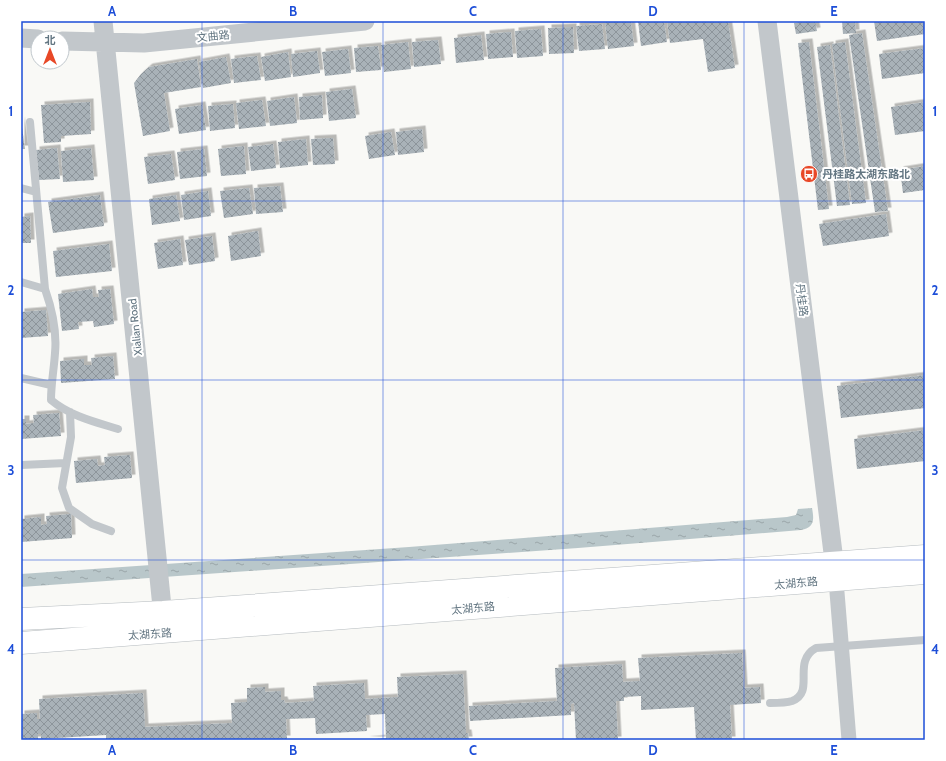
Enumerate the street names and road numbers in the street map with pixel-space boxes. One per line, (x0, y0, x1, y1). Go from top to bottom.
street label: 文曲路 (196, 27, 230, 45)
street label: 丹桂路 (793, 283, 811, 317)
street label: Xialian Road (125, 298, 145, 356)
street label: 太湖东路 (773, 574, 819, 592)
street label: 太湖东路 (450, 599, 496, 617)
street label: 太湖东路 (128, 625, 172, 643)

